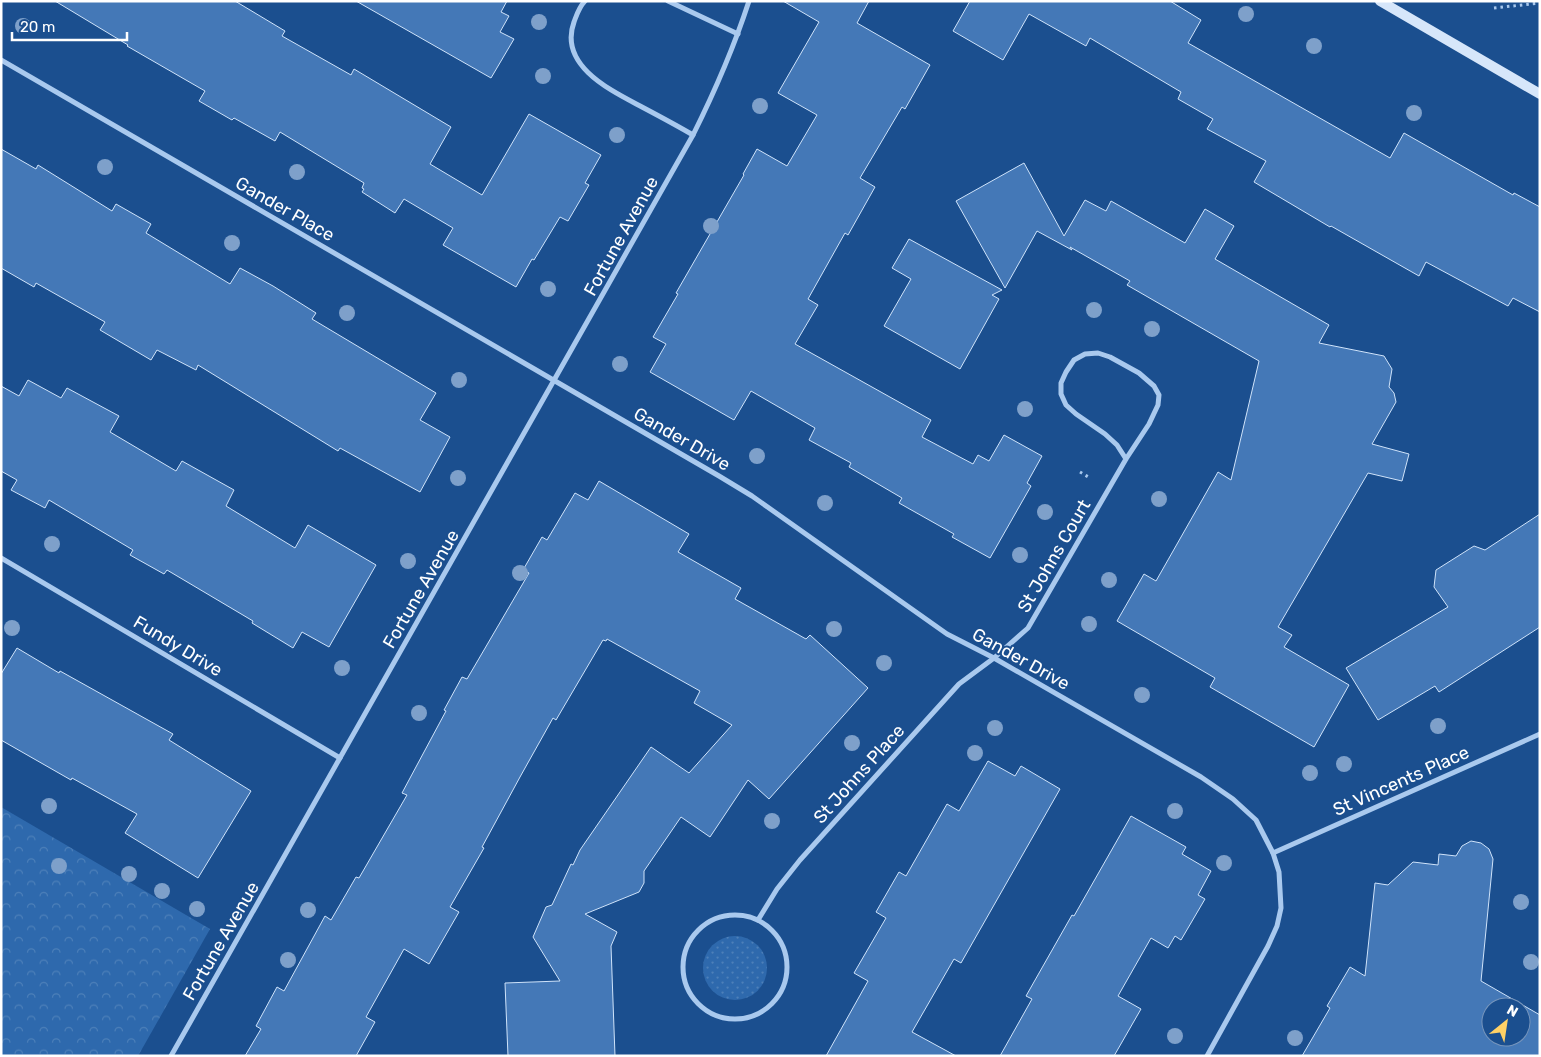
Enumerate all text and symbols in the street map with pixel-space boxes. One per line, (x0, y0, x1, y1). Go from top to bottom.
scale bar (12, 10, 128, 42)
text: 20 m (20, 18, 55, 36)
street label: Gander Place (232, 172, 338, 246)
street label: Fortune Avenue (579, 172, 663, 300)
street label: Gander Drive (630, 402, 734, 476)
street label: St Johns Court (1013, 496, 1095, 616)
street label: Fortune Avenue (378, 526, 464, 652)
street label: Fundy Drive (129, 611, 227, 681)
street label: Gander Drive (968, 623, 1074, 695)
street label: St Johns Place (809, 720, 909, 828)
street label: St Vincents Place (1330, 741, 1472, 821)
street label: Fortune Avenue (178, 878, 264, 1004)
north arrow (1481, 997, 1531, 1047)
text: N (1504, 1001, 1521, 1021)

